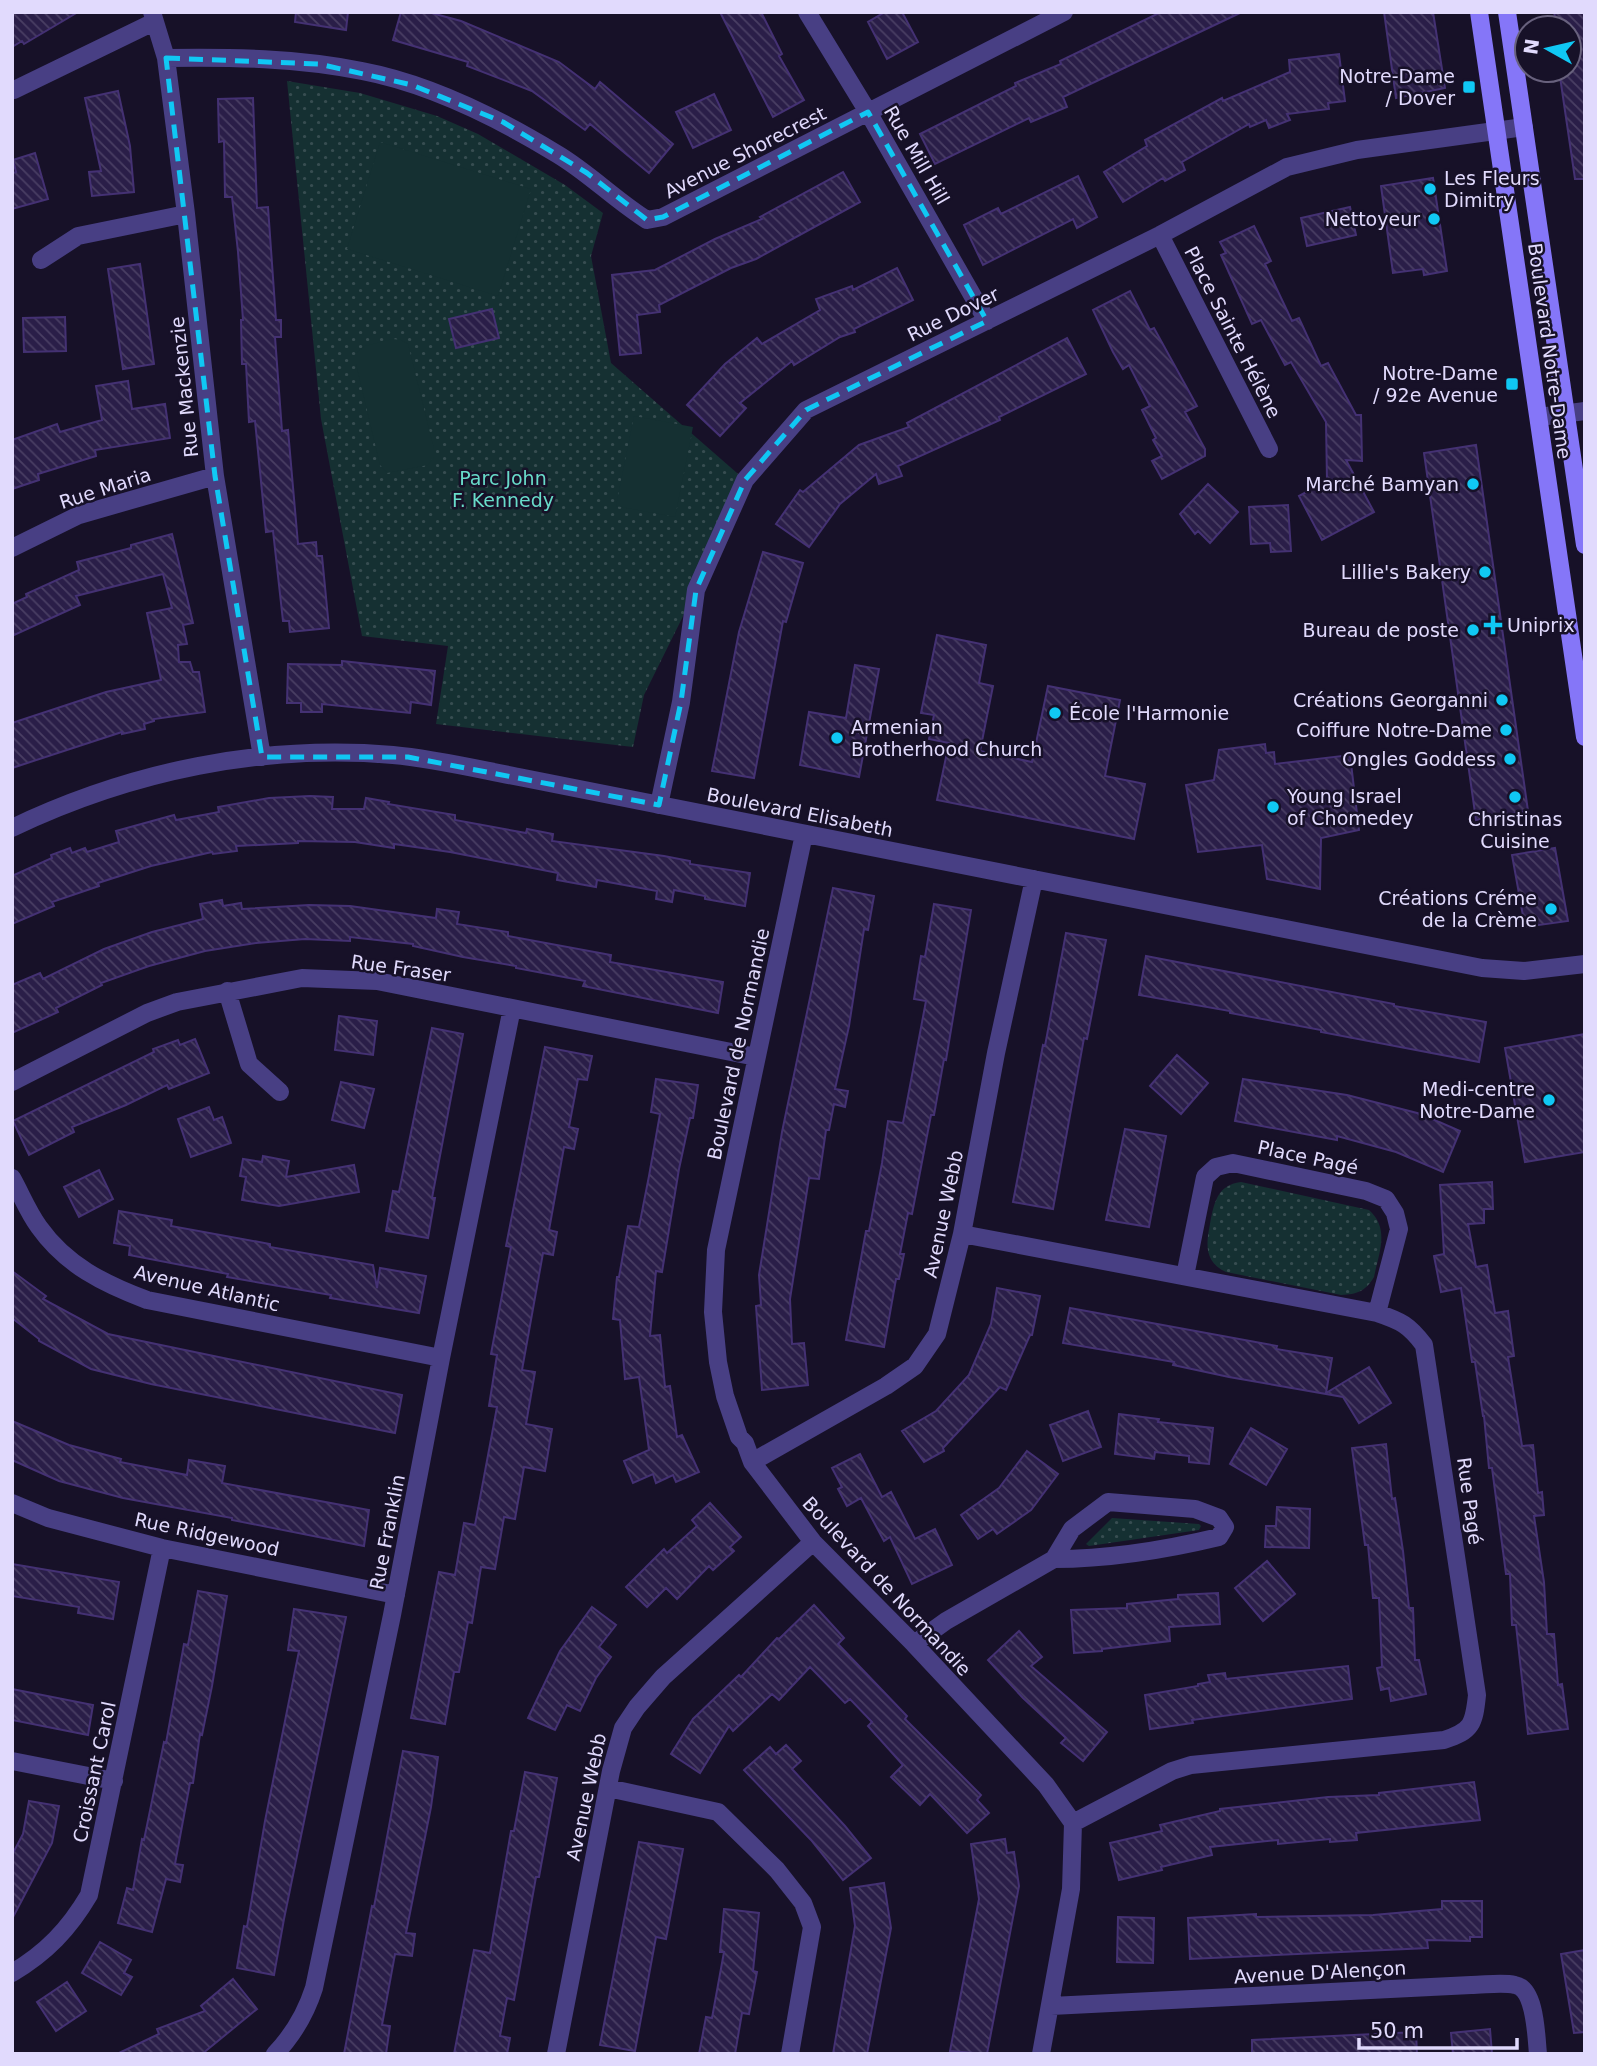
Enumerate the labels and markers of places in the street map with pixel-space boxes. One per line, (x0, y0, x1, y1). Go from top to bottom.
place label: Notre-Dame / Dover (1339, 65, 1455, 109)
marker: Notre-Dame / Dover (1461, 79, 1477, 95)
place label: Les Fleurs Dimitry (1444, 167, 1540, 211)
marker: Les Fleurs Dimitry (1422, 181, 1438, 197)
place label: Nettoyeur (1325, 208, 1420, 230)
marker: Nettoyeur (1426, 211, 1442, 227)
place label: Notre-Dame / 92e Avenue (1373, 362, 1498, 406)
marker: Notre-Dame / 92e Avenue (1504, 376, 1520, 392)
place label: Marché Bamyan (1305, 473, 1459, 495)
marker: Marché Bamyan (1465, 476, 1481, 492)
place label: Lillie's Bakery (1341, 561, 1471, 583)
marker: Lillie's Bakery (1477, 564, 1493, 580)
place label: Uniprix (1507, 614, 1575, 636)
marker: Uniprix (1485, 617, 1501, 633)
place label: Bureau de poste (1303, 619, 1459, 641)
marker: Bureau de poste (1465, 622, 1481, 638)
place label: Créations Georganni (1293, 689, 1488, 711)
marker: Créations Georganni (1494, 692, 1510, 708)
place label: École l'Harmonie (1069, 702, 1229, 724)
marker: École l'Harmonie (1047, 705, 1063, 721)
place label: Armenian Brotherhood Church (851, 716, 1042, 760)
place label: Coiffure Notre-Dame (1296, 719, 1492, 741)
marker: Coiffure Notre-Dame (1498, 722, 1514, 738)
marker: Armenian Brotherhood Church (829, 730, 845, 746)
place label: Ongles Goddess (1342, 748, 1496, 770)
marker: Ongles Goddess (1502, 751, 1518, 767)
place label: Young Israel of Chomedey (1286, 785, 1413, 829)
marker: Christinas Cuisine (1507, 789, 1523, 805)
marker: Young Israel of Chomedey (1265, 799, 1281, 815)
place label: Christinas Cuisine (1468, 808, 1562, 852)
place label: Créations Créme de la Crème (1378, 887, 1537, 931)
marker: Créations Créme de la Crème (1543, 901, 1559, 917)
place label: Medi-centre Notre-Dame (1419, 1078, 1535, 1122)
marker: Medi-centre Notre-Dame (1541, 1092, 1557, 1108)

